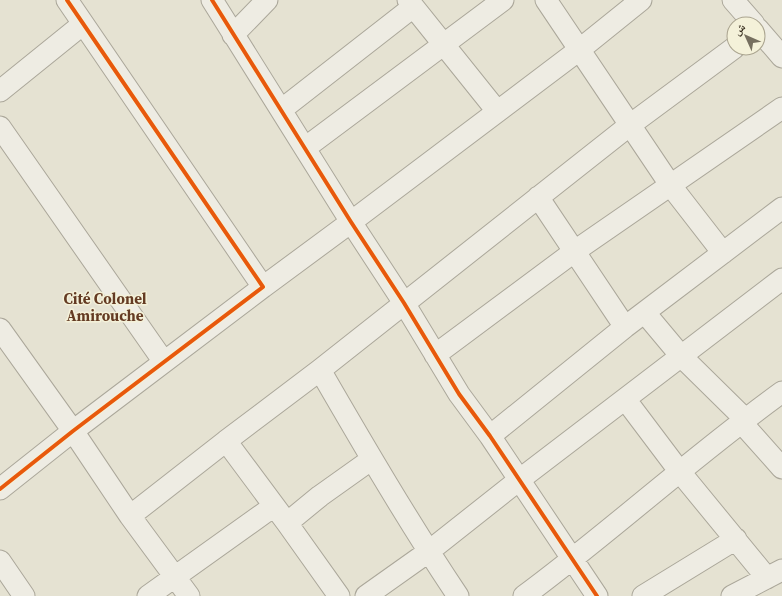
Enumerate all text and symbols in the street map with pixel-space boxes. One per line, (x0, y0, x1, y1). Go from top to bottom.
north arrow (726, 16, 766, 56)
text: ش (730, 20, 749, 39)
district label: Cité Colonel Amirouche (63, 288, 147, 326)

